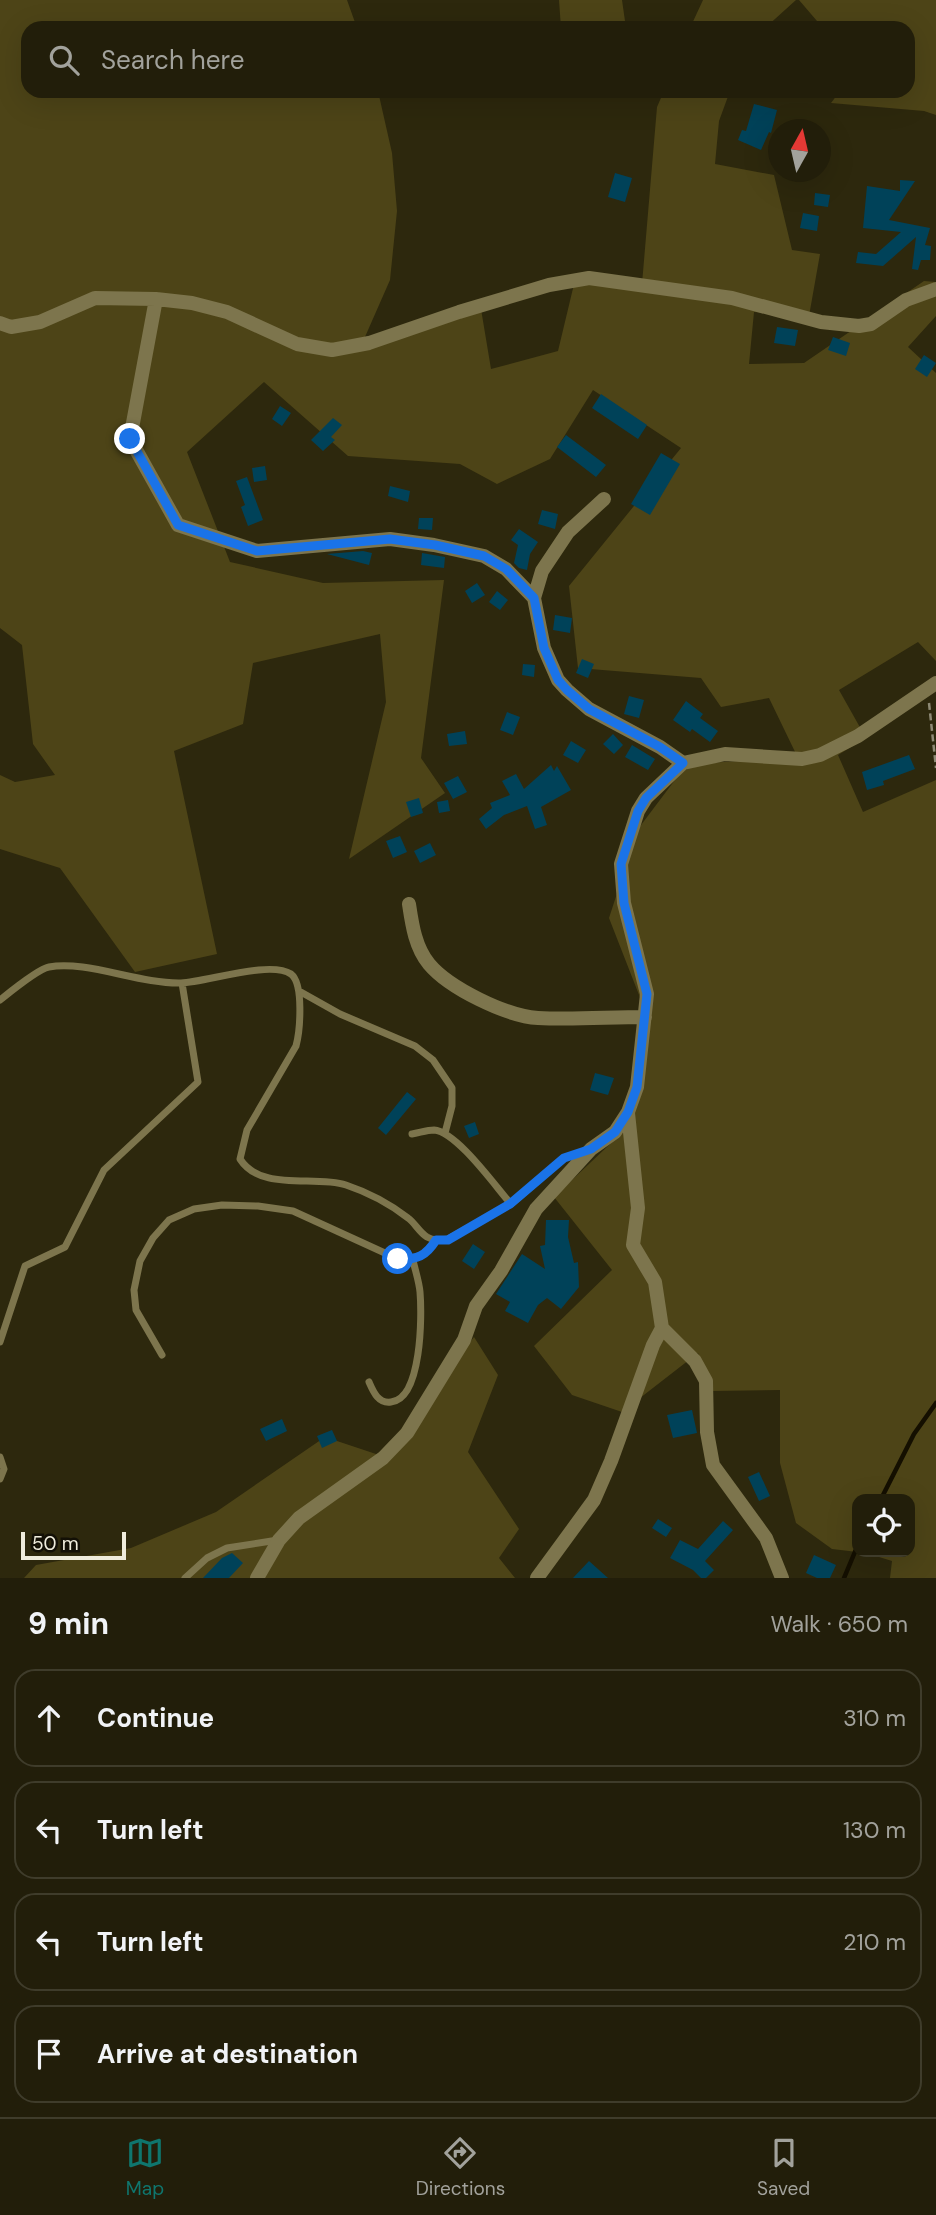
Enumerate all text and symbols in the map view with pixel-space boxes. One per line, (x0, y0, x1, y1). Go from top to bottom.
search box (21, 21, 915, 98)
icon: search (45, 41, 83, 79)
text: Search here (101, 43, 244, 77)
north arrow (768, 119, 831, 182)
route end (114, 423, 145, 454)
route start (382, 1243, 413, 1274)
map controls (852, 1494, 915, 1557)
button: locate (852, 1494, 915, 1557)
scale bar (21, 1529, 126, 1561)
text: 50 m (32, 1531, 79, 1556)
text: 9 min (28, 1604, 109, 1643)
text: Walk · 650 m (770, 1609, 908, 1639)
icon: ahead (30, 1699, 68, 1737)
text: Continue (97, 1701, 214, 1735)
text: 310 m (843, 1703, 906, 1733)
icon: left (30, 1811, 68, 1849)
text: Turn left (97, 1813, 204, 1847)
text: 130 m (843, 1815, 906, 1845)
icon: left (30, 1923, 68, 1961)
text: Turn left (97, 1925, 204, 1959)
text: 210 m (843, 1927, 906, 1957)
icon: arrive (30, 2035, 68, 2073)
text: Arrive at destination (97, 2037, 358, 2071)
tab: Map (126, 2134, 164, 2201)
tab: Directions (416, 2134, 505, 2201)
tab: Saved (757, 2134, 810, 2201)

